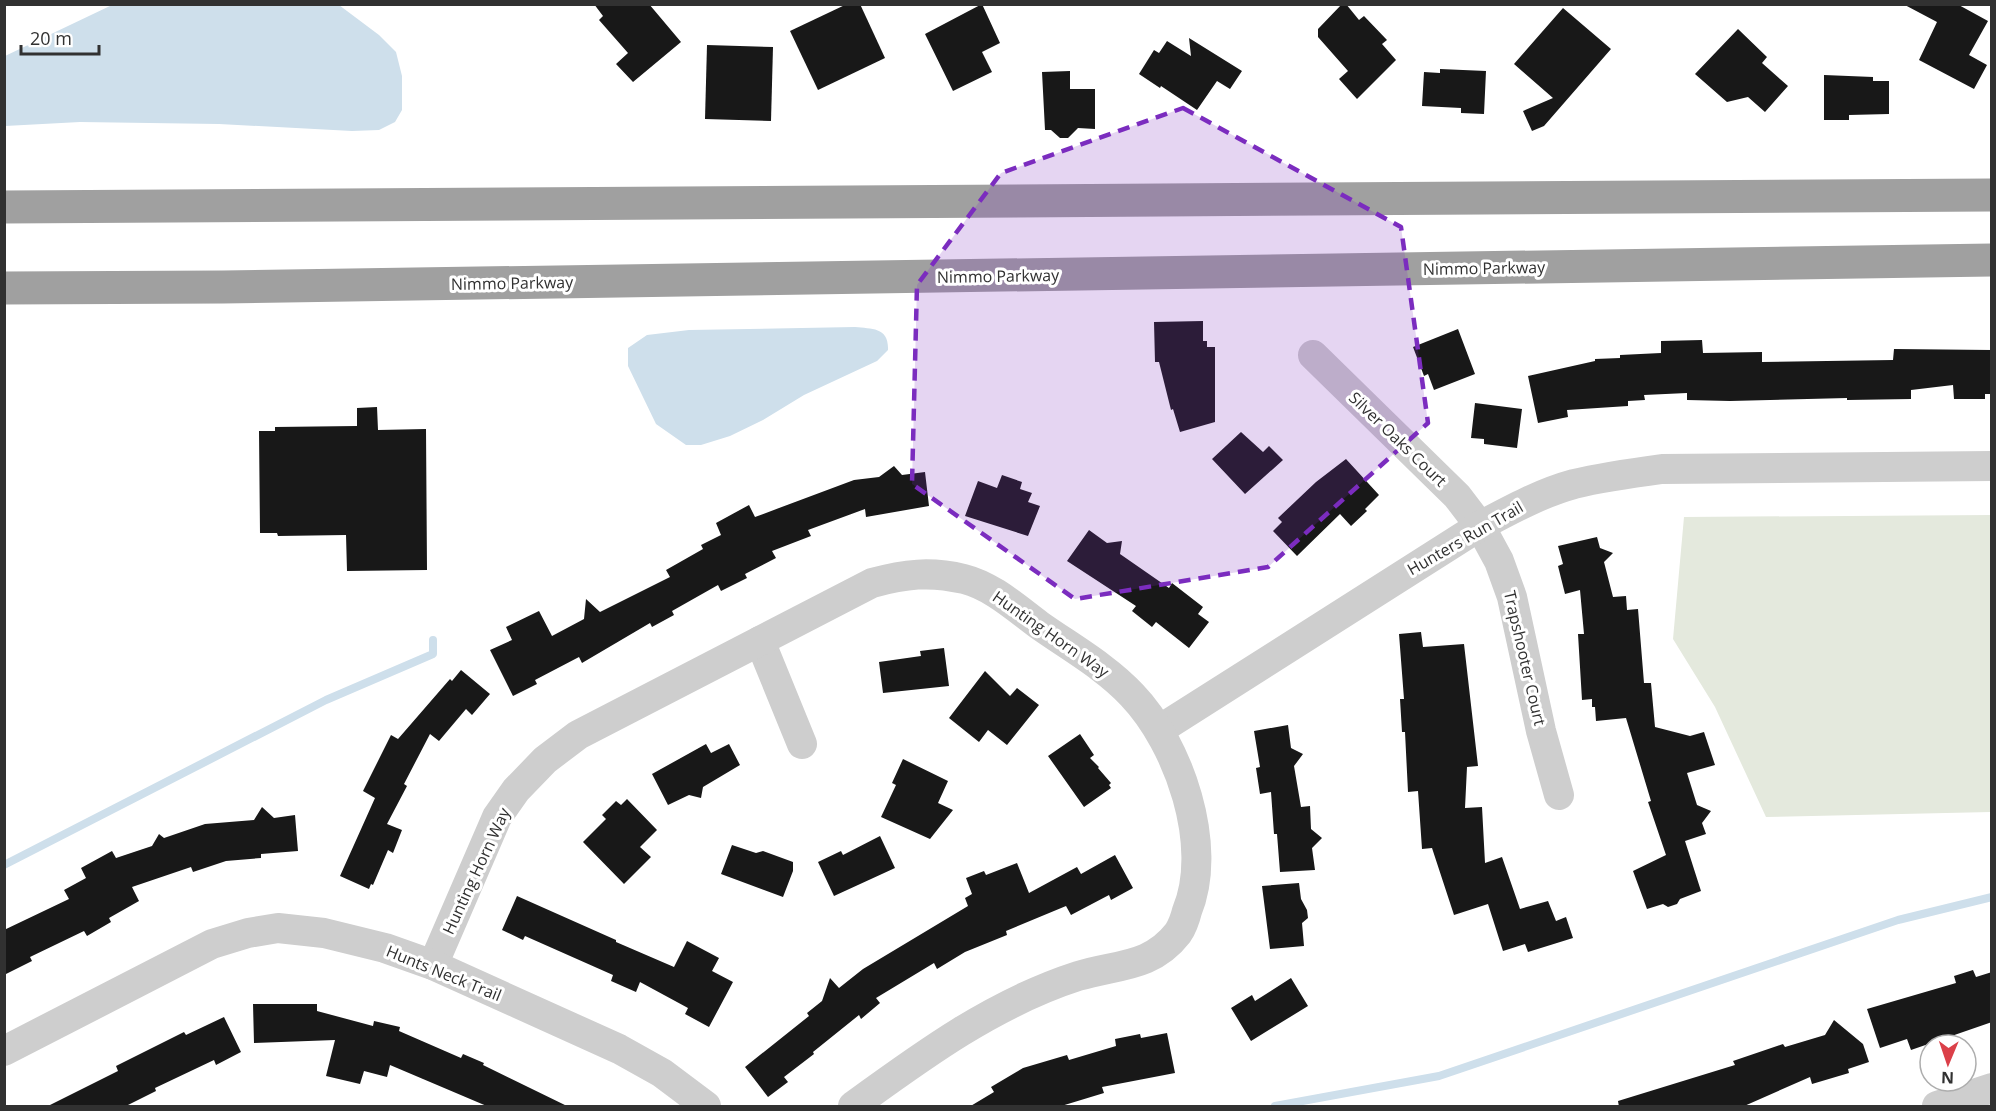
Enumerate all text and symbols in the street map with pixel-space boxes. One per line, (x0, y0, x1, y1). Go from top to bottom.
scale bar (21, 18, 99, 56)
text: 20 m (30, 26, 72, 50)
street label: Nimmo Parkway (1423, 256, 1546, 280)
street label: Nimmo Parkway (937, 264, 1060, 288)
street label: Nimmo Parkway (451, 271, 574, 295)
street label: Silver Oaks Court (1344, 387, 1452, 492)
street label: Hunters Run Trail (1403, 496, 1527, 580)
street label: Hunting Horn Way (988, 586, 1114, 683)
street label: Trapshooter Court (1499, 588, 1551, 728)
street label: Hunting Horn Way (437, 803, 515, 938)
street label: Hunts Neck Trail (383, 940, 505, 1006)
north arrow (1918, 1033, 1978, 1093)
text: N (1941, 1067, 1954, 1089)

